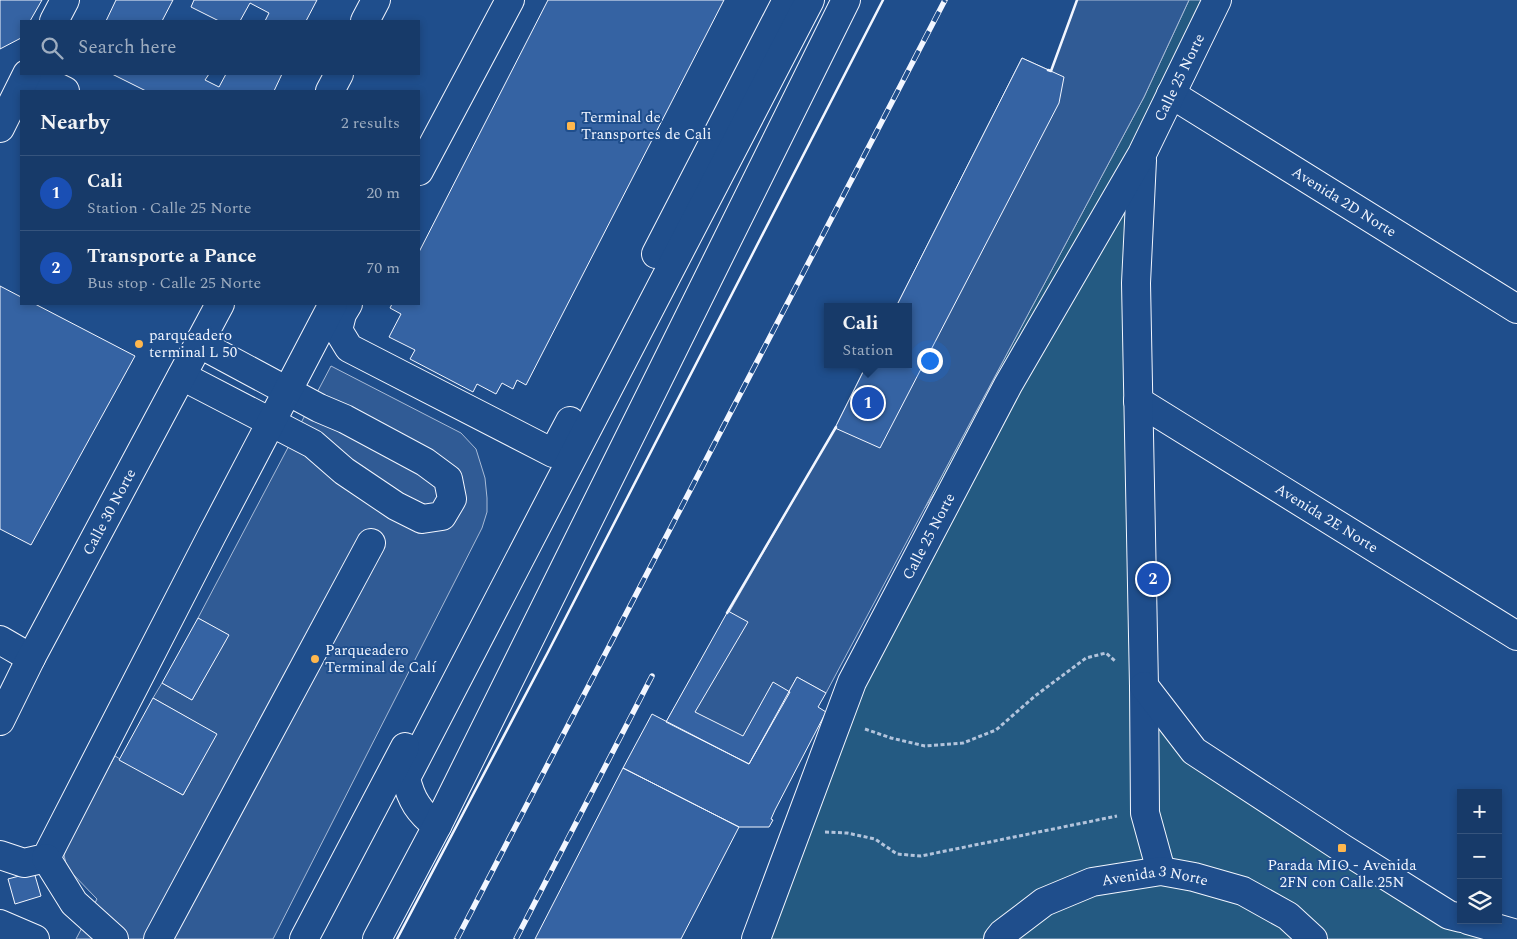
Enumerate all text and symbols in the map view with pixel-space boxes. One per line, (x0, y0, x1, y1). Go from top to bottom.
search box (20, 20, 420, 75)
street label: Calle 25 Norte (1148, 30, 1211, 126)
text: Search here (78, 33, 177, 62)
icon: search (38, 34, 66, 62)
place label: Terminal de Transportes de Cali (581, 106, 711, 146)
text: Nearby (40, 107, 110, 139)
text: 2 results (341, 111, 400, 135)
marker: Terminal de Transportes de Cali (565, 120, 577, 132)
street label: Avenida 2D Norte (1287, 161, 1401, 243)
text: Cali (87, 167, 123, 196)
text: 1 (52, 181, 60, 205)
text: 20 m (366, 181, 400, 205)
text: Station · Calle 25 Norte (87, 196, 251, 220)
text: Transporte a Pance (87, 242, 256, 271)
text: 2 (52, 256, 60, 280)
text: 70 m (366, 256, 400, 280)
text: Bus stop · Calle 25 Norte (87, 271, 261, 295)
popup (824, 303, 912, 368)
text: Cali (843, 309, 878, 338)
place label: parqueadero terminal L 50 (149, 324, 237, 364)
marker: parqueadero terminal L 50 (133, 338, 145, 350)
text: Station (843, 338, 893, 362)
your location (917, 348, 943, 374)
pin: 1 (852, 384, 884, 422)
street label: Calle 30 Norte (77, 464, 142, 560)
street label: Avenida 2E Norte (1270, 478, 1382, 559)
street label: Calle 25 Norte (897, 489, 961, 584)
pin: 2 (1137, 560, 1169, 598)
place label: Parqueadero Terminal de Calí (325, 639, 437, 679)
marker: Parqueadero Terminal de Calí (309, 653, 321, 665)
map controls (1457, 789, 1502, 924)
button: + (1457, 789, 1502, 834)
button: − (1457, 834, 1502, 879)
marker: Parada MIO - Avenida 2FN con Calle 25N (1336, 842, 1348, 854)
place label: Parada MIO - Avenida 2FN con Calle 25N (1267, 854, 1417, 894)
street label: Avenida 3 Norte (1100, 860, 1211, 892)
button: layers (1457, 879, 1502, 924)

